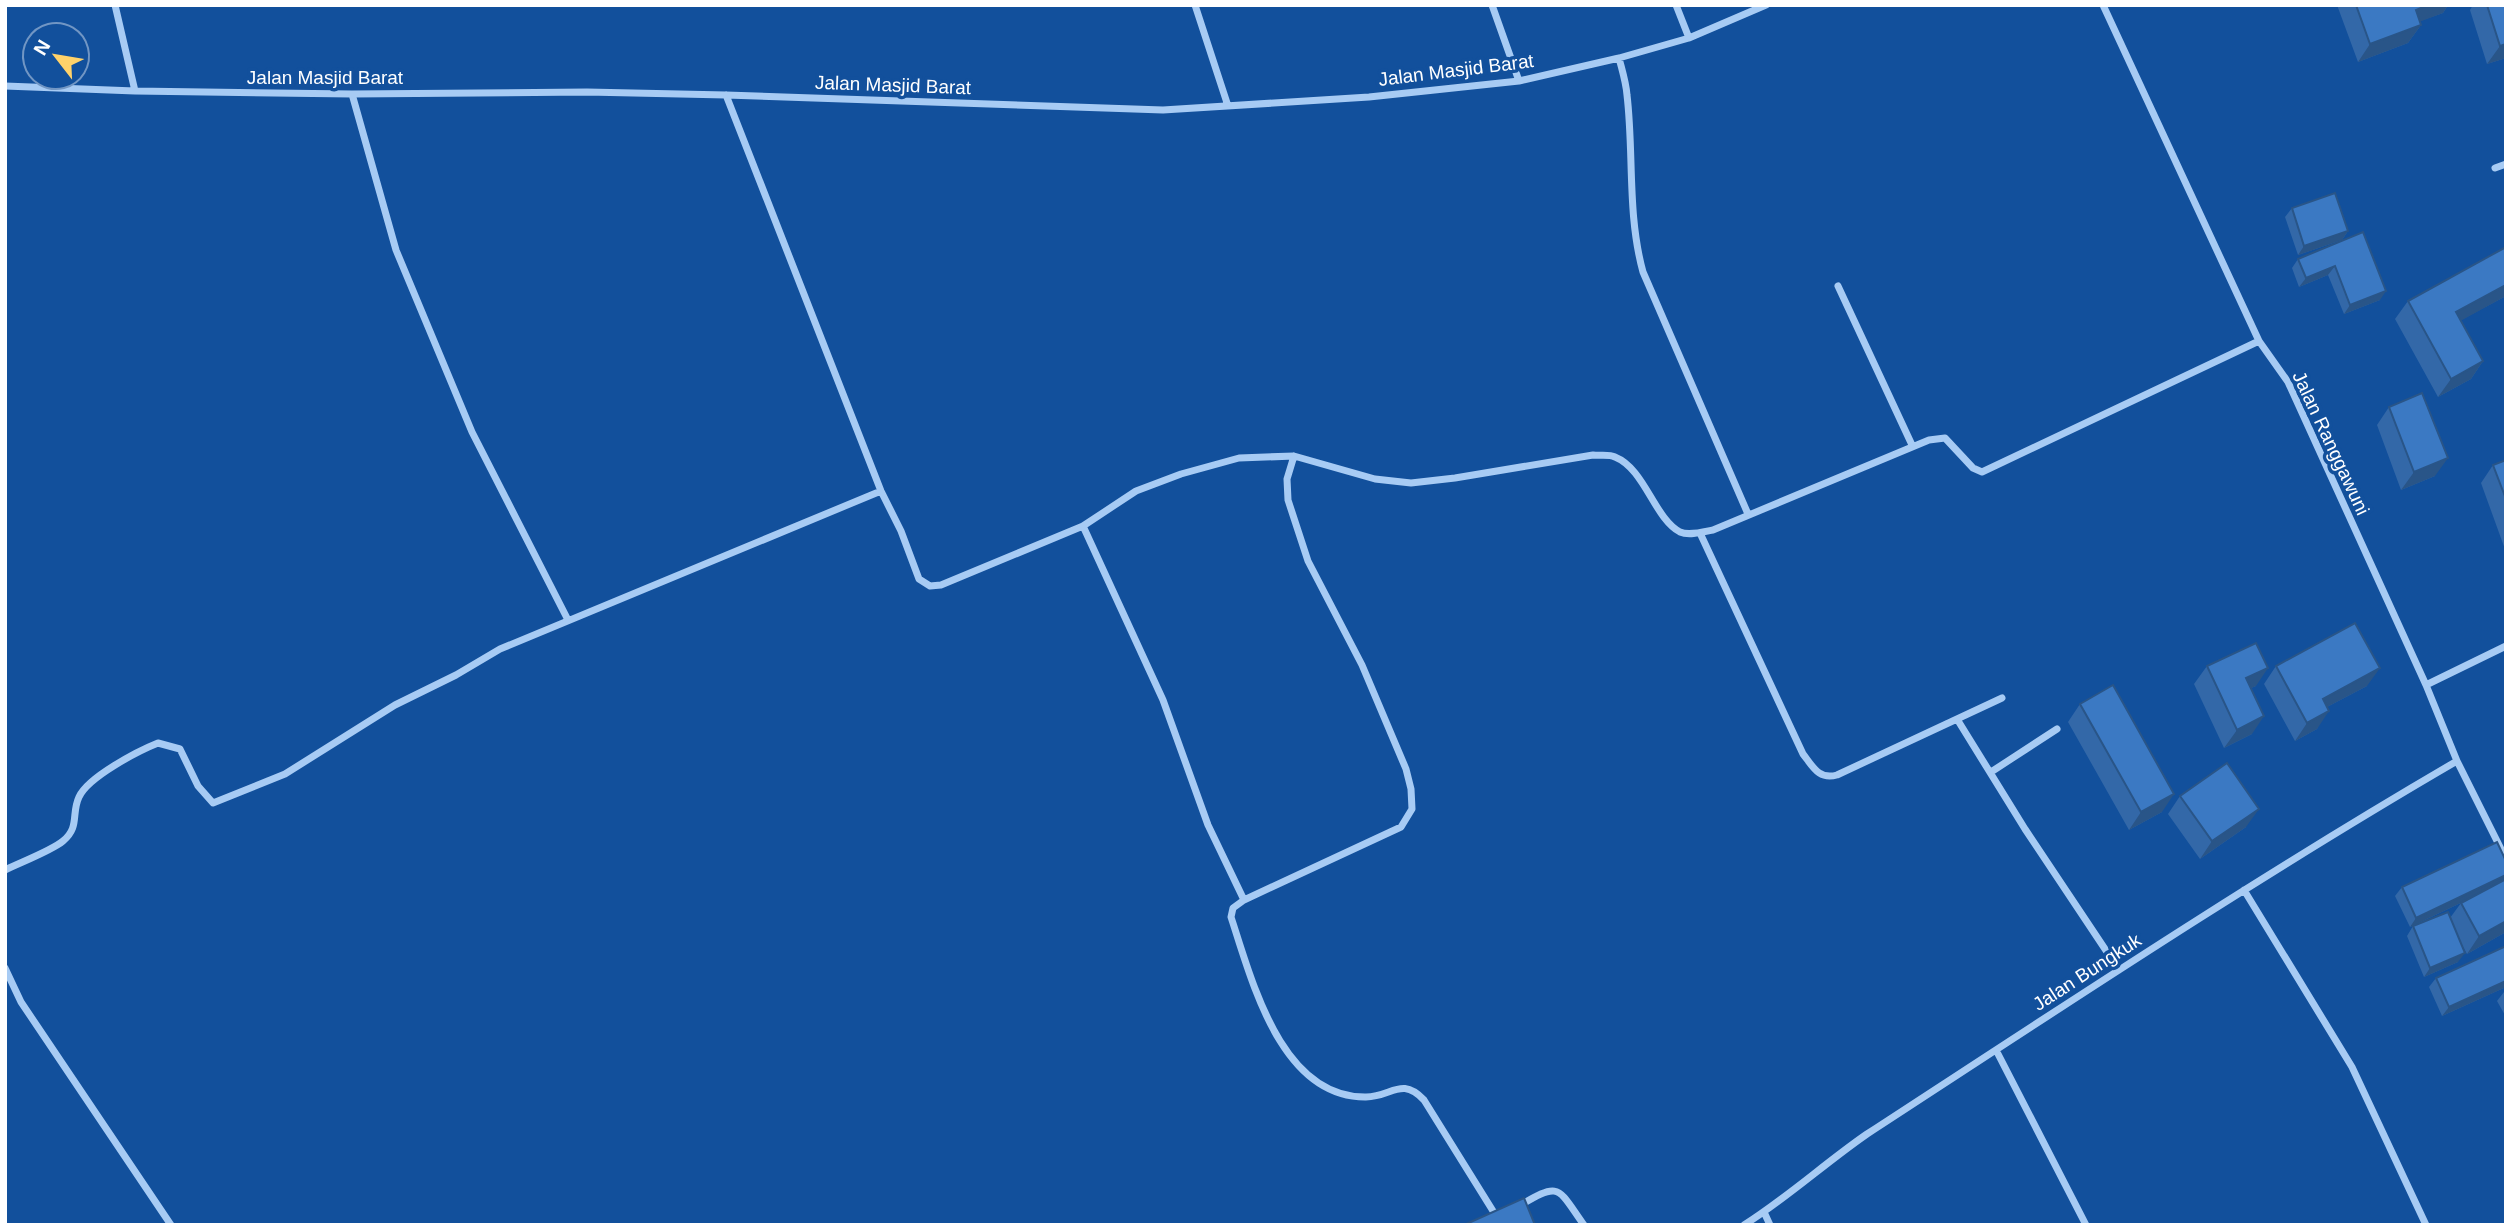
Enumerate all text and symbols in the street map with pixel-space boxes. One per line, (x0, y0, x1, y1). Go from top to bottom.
north arrow (21, 21, 91, 91)
text: N (29, 36, 54, 59)
street label: Jalan Masjid Barat (1377, 50, 1536, 90)
street label: Jalan Masjid Barat (247, 67, 404, 88)
street label: Jalan Masjid Barat (815, 72, 972, 98)
street label: Jalan Ranggawuni (2288, 368, 2374, 518)
street label: Jalan Bungkuk (2029, 929, 2145, 1015)

